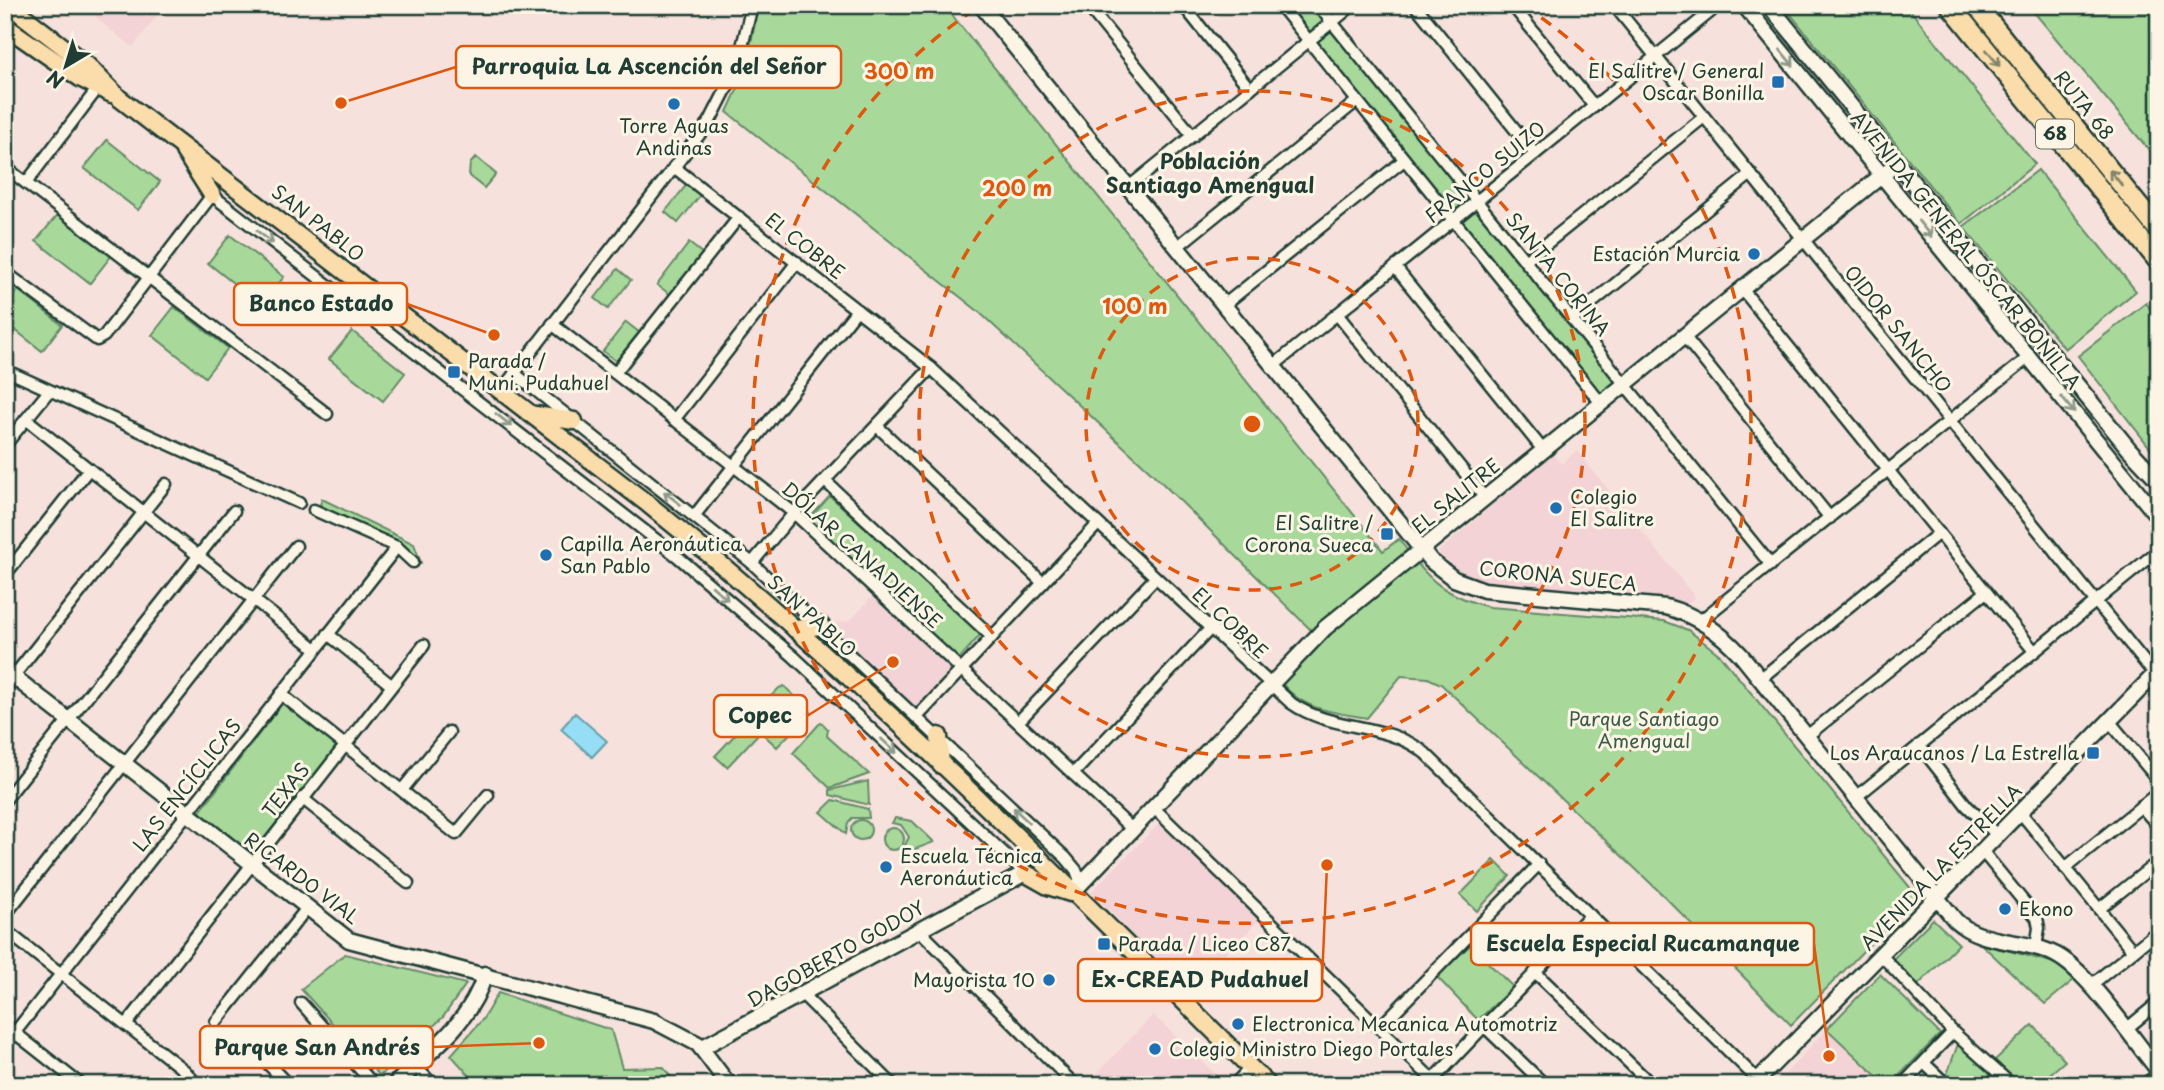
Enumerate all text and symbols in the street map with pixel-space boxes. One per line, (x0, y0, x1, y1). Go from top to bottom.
north arrow (32, 32, 102, 102)
callout: Parroquia La Ascención del Señor (456, 46, 841, 88)
text: Parroquia La Ascención del Señor (471, 49, 827, 81)
one-way arrow (1779, 49, 1794, 67)
one-way arrow (1986, 49, 2001, 67)
text: 300 m (864, 54, 934, 86)
place label: El Salitre / General Oscar Bonilla (1588, 56, 1764, 106)
text: N (40, 65, 69, 96)
street label: RUTA 68 (2049, 65, 2119, 145)
marker: El Salitre / General Oscar Bonilla (1770, 74, 1786, 90)
marker: Torre Aguas Andinas (666, 96, 682, 112)
street label: AVENIDA GENERAL ÓSCAR BONILLA (1845, 104, 2088, 395)
place label: Torre Aguas Andinas (619, 111, 729, 161)
street label: FRANCO SUIZO (1418, 114, 1551, 229)
road number: 68 (2036, 119, 2074, 148)
district label: Población Santiago Amengual (1106, 144, 1314, 200)
one-way arrow (2108, 169, 2123, 187)
text: 200 m (982, 171, 1052, 203)
street label: SAN PABLO (266, 177, 371, 267)
street label: EL COBRE (760, 205, 851, 285)
street label: SANTA CORINA (1500, 205, 1618, 341)
one-way arrow (1917, 219, 1932, 237)
one-way arrow (256, 229, 274, 244)
place label: Estación Murcia (1592, 239, 1740, 267)
marker: Estación Murcia (1746, 246, 1762, 262)
street label: OIDOR SANCHO (1839, 259, 1959, 398)
callout: Banco Estado (234, 283, 407, 325)
text: Banco Estado (249, 286, 393, 318)
text: 100 m (1102, 289, 1168, 321)
place label: Parada / Muni. Pudahuel (468, 346, 609, 396)
marker: Parada / Muni. Pudahuel (446, 364, 462, 380)
one-way arrow (2060, 396, 2075, 414)
centre of rings (1240, 412, 1264, 436)
one-way arrow (494, 413, 513, 428)
street label: EL SALITRE (1405, 451, 1506, 540)
street label: DÓLAR CANADIENSE (776, 474, 949, 634)
place label: Colegio El Salitre (1570, 482, 1654, 532)
one-way arrow (663, 490, 681, 505)
marker: Colegio El Salitre (1548, 500, 1564, 516)
place label: El Salitre / Corona Sueca (1244, 508, 1373, 558)
marker: El Salitre / Corona Sueca (1379, 526, 1395, 542)
place label: Capilla Aeronáutica San Pablo (560, 529, 742, 579)
marker: Capilla Aeronáutica San Pablo (538, 547, 554, 563)
street label: CORONA SUECA (1478, 553, 1638, 597)
street label: SAN PABLO (762, 568, 863, 663)
street label: EL COBRE (1187, 580, 1275, 665)
one-way arrow (711, 585, 729, 601)
callout: Copec (714, 695, 807, 737)
text: Copec (728, 698, 792, 730)
park label: Parque Santiago Amengual (1569, 704, 1719, 754)
street label: LAS ENCÍCLICAS (125, 712, 247, 857)
one-way arrow (880, 737, 897, 754)
place label: Los Araucanos / La Estrella (1830, 738, 2079, 766)
marker: Los Araucanos / La Estrella (2085, 745, 2101, 761)
street label: TEXAS (255, 756, 316, 823)
street label: AVENIDA LA ESTRELLA (1853, 777, 2027, 956)
one-way arrow (1013, 807, 1031, 824)
street label: RICARDO VIAL (239, 825, 366, 930)
place label: Escuela Técnica Aeronáutica (900, 841, 1043, 891)
marker: Escuela Técnica Aeronáutica (878, 859, 894, 875)
street label: DAGOBERTO GODOY (742, 893, 930, 1014)
place label: Ekono (2019, 894, 2074, 922)
marker: Ekono (1997, 901, 2013, 917)
callout: Escuela Especial Rucamanque (1471, 923, 1814, 965)
text: Escuela Especial Rucamanque (1486, 926, 1800, 958)
place label: Parada / Liceo C87 (1118, 929, 1291, 957)
marker: Parada / Liceo C87 (1096, 936, 1112, 952)
callout: Ex-CREAD Pudahuel (1078, 959, 1322, 1001)
text: Ex-CREAD Pudahuel (1091, 962, 1309, 994)
place label: Mayorista 10 (913, 965, 1035, 993)
marker: Mayorista 10 (1041, 972, 1057, 988)
place label: Electronica Mecanica Automotriz (1252, 1009, 1557, 1037)
marker: Electronica Mecanica Automotriz (1230, 1016, 1246, 1032)
callout: Parque San Andrés (200, 1026, 433, 1068)
text: Parque San Andrés (214, 1030, 420, 1062)
place label: Colegio Ministro Diego Portales (1169, 1034, 1453, 1062)
marker: Colegio Ministro Diego Portales (1147, 1041, 1163, 1057)

